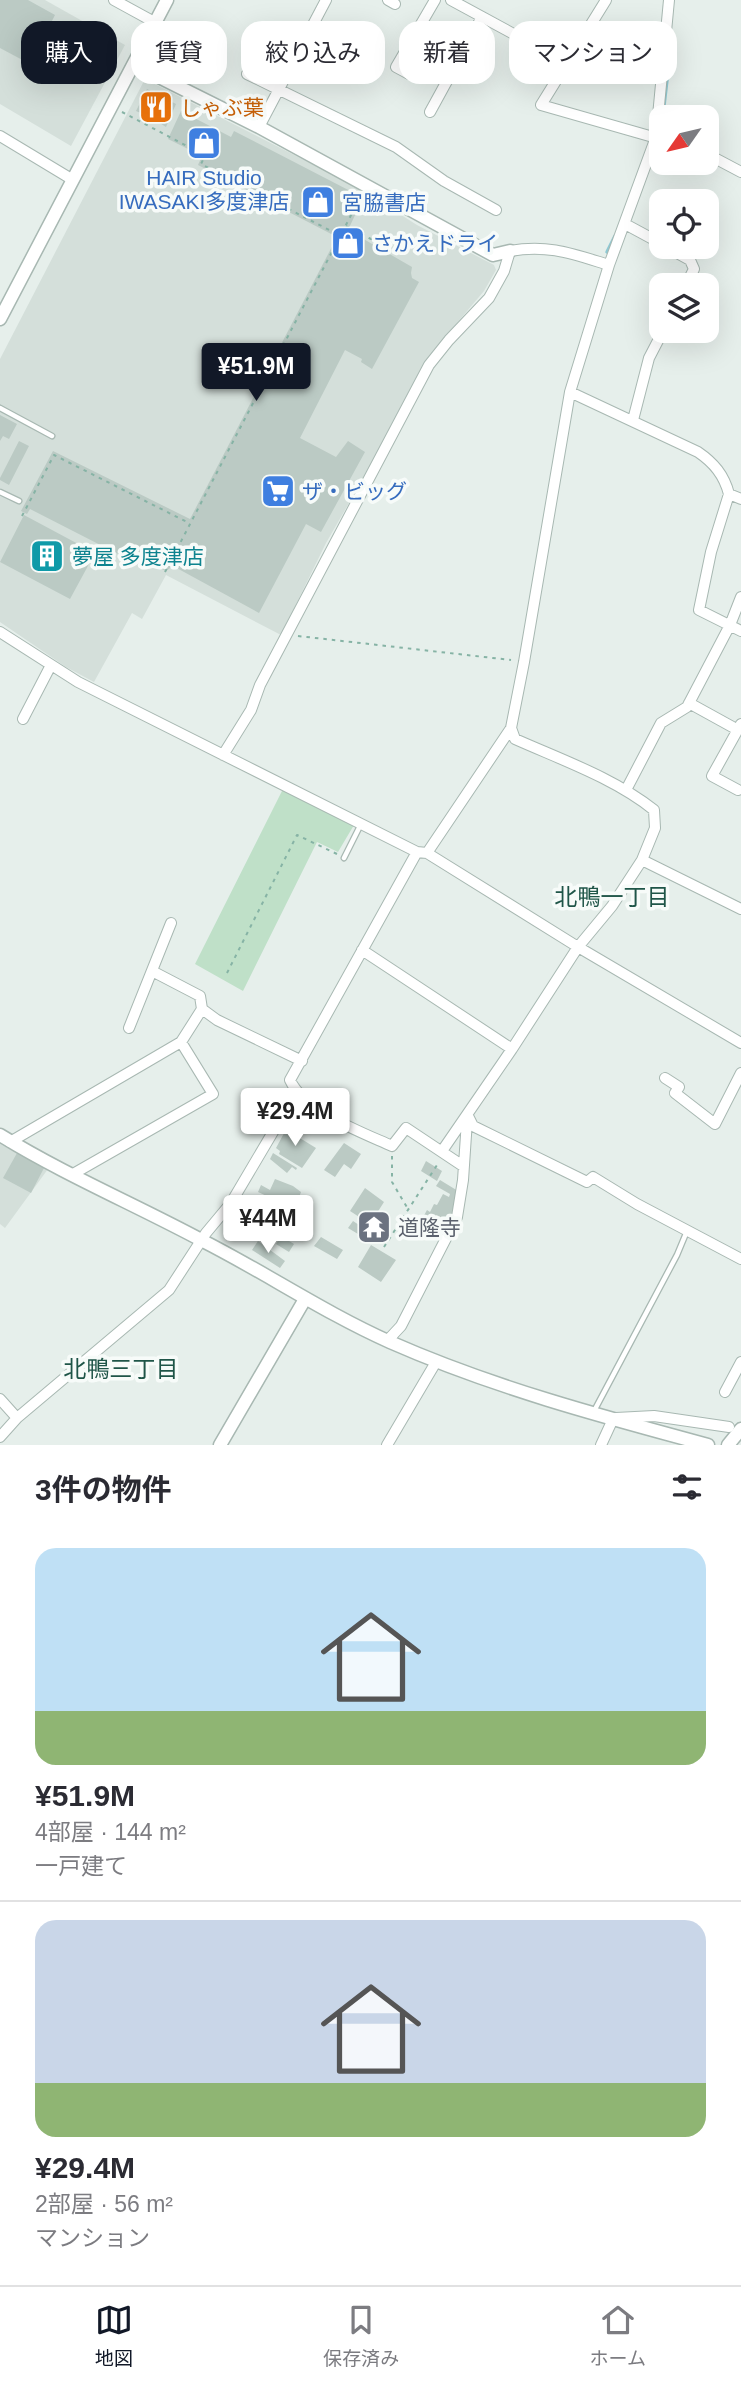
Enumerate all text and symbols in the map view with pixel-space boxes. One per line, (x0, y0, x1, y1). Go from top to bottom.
chip: 購入 (21, 21, 117, 84)
chip: 賃貸 (131, 21, 227, 84)
chip: 絞り込み (241, 21, 385, 84)
chip: 新着 (399, 21, 495, 84)
chip: マンション (509, 21, 677, 84)
restaurant icon: しゃぶ葉 (137, 88, 175, 126)
place label: しゃぶ葉 (180, 96, 264, 119)
north arrow (649, 105, 719, 175)
map controls (649, 105, 719, 343)
shop icon: HAIR Studio IWASAKI多度津店 (185, 124, 223, 162)
place label: HAIR Studio IWASAKI多度津店 (119, 166, 289, 213)
shop icon: 宮脇書店 (299, 183, 337, 221)
button: locate (649, 189, 719, 259)
place label: 宮脇書店 (342, 191, 426, 214)
shop icon: さかえドライ (329, 224, 367, 262)
place label: さかえドライ (372, 232, 498, 255)
button: layers (649, 273, 719, 343)
pin: ¥51.9M (199, 344, 313, 403)
text: ¥51.9M (218, 353, 294, 379)
supermarket icon: ザ・ビッグ (259, 472, 297, 510)
place label: ザ・ビッグ (302, 480, 407, 503)
building icon: 夢屋 多度津店 (28, 537, 66, 575)
place label: 夢屋 多度津店 (72, 545, 204, 568)
district label: 北鴨一丁目 (555, 884, 670, 910)
pin: ¥29.4M (238, 1088, 352, 1148)
text: ¥29.4M (257, 1098, 333, 1124)
pin: ¥44M (227, 1196, 309, 1255)
text: ¥44M (239, 1205, 297, 1231)
temple icon: 道隆寺 (355, 1208, 393, 1246)
place label: 道隆寺 (398, 1216, 461, 1239)
district label: 北鴨三丁目 (64, 1356, 179, 1382)
icon: filters (668, 1468, 706, 1506)
text: 3件の物件 (35, 1473, 172, 1506)
icon: home (308, 1594, 434, 1720)
text: ¥51.9M (35, 1779, 135, 1812)
text: 4部屋 · 144 m² (35, 1819, 186, 1845)
text: 一戸建て (35, 1853, 127, 1879)
icon: home (308, 1966, 434, 2092)
text: ¥29.4M (35, 2151, 135, 2184)
text: 2部屋 · 56 m² (35, 2191, 173, 2217)
text: マンション (35, 2225, 150, 2251)
tab: 地図 (95, 2301, 133, 2370)
tab: 保存済み (323, 2301, 399, 2370)
tab: ホーム (589, 2301, 646, 2370)

